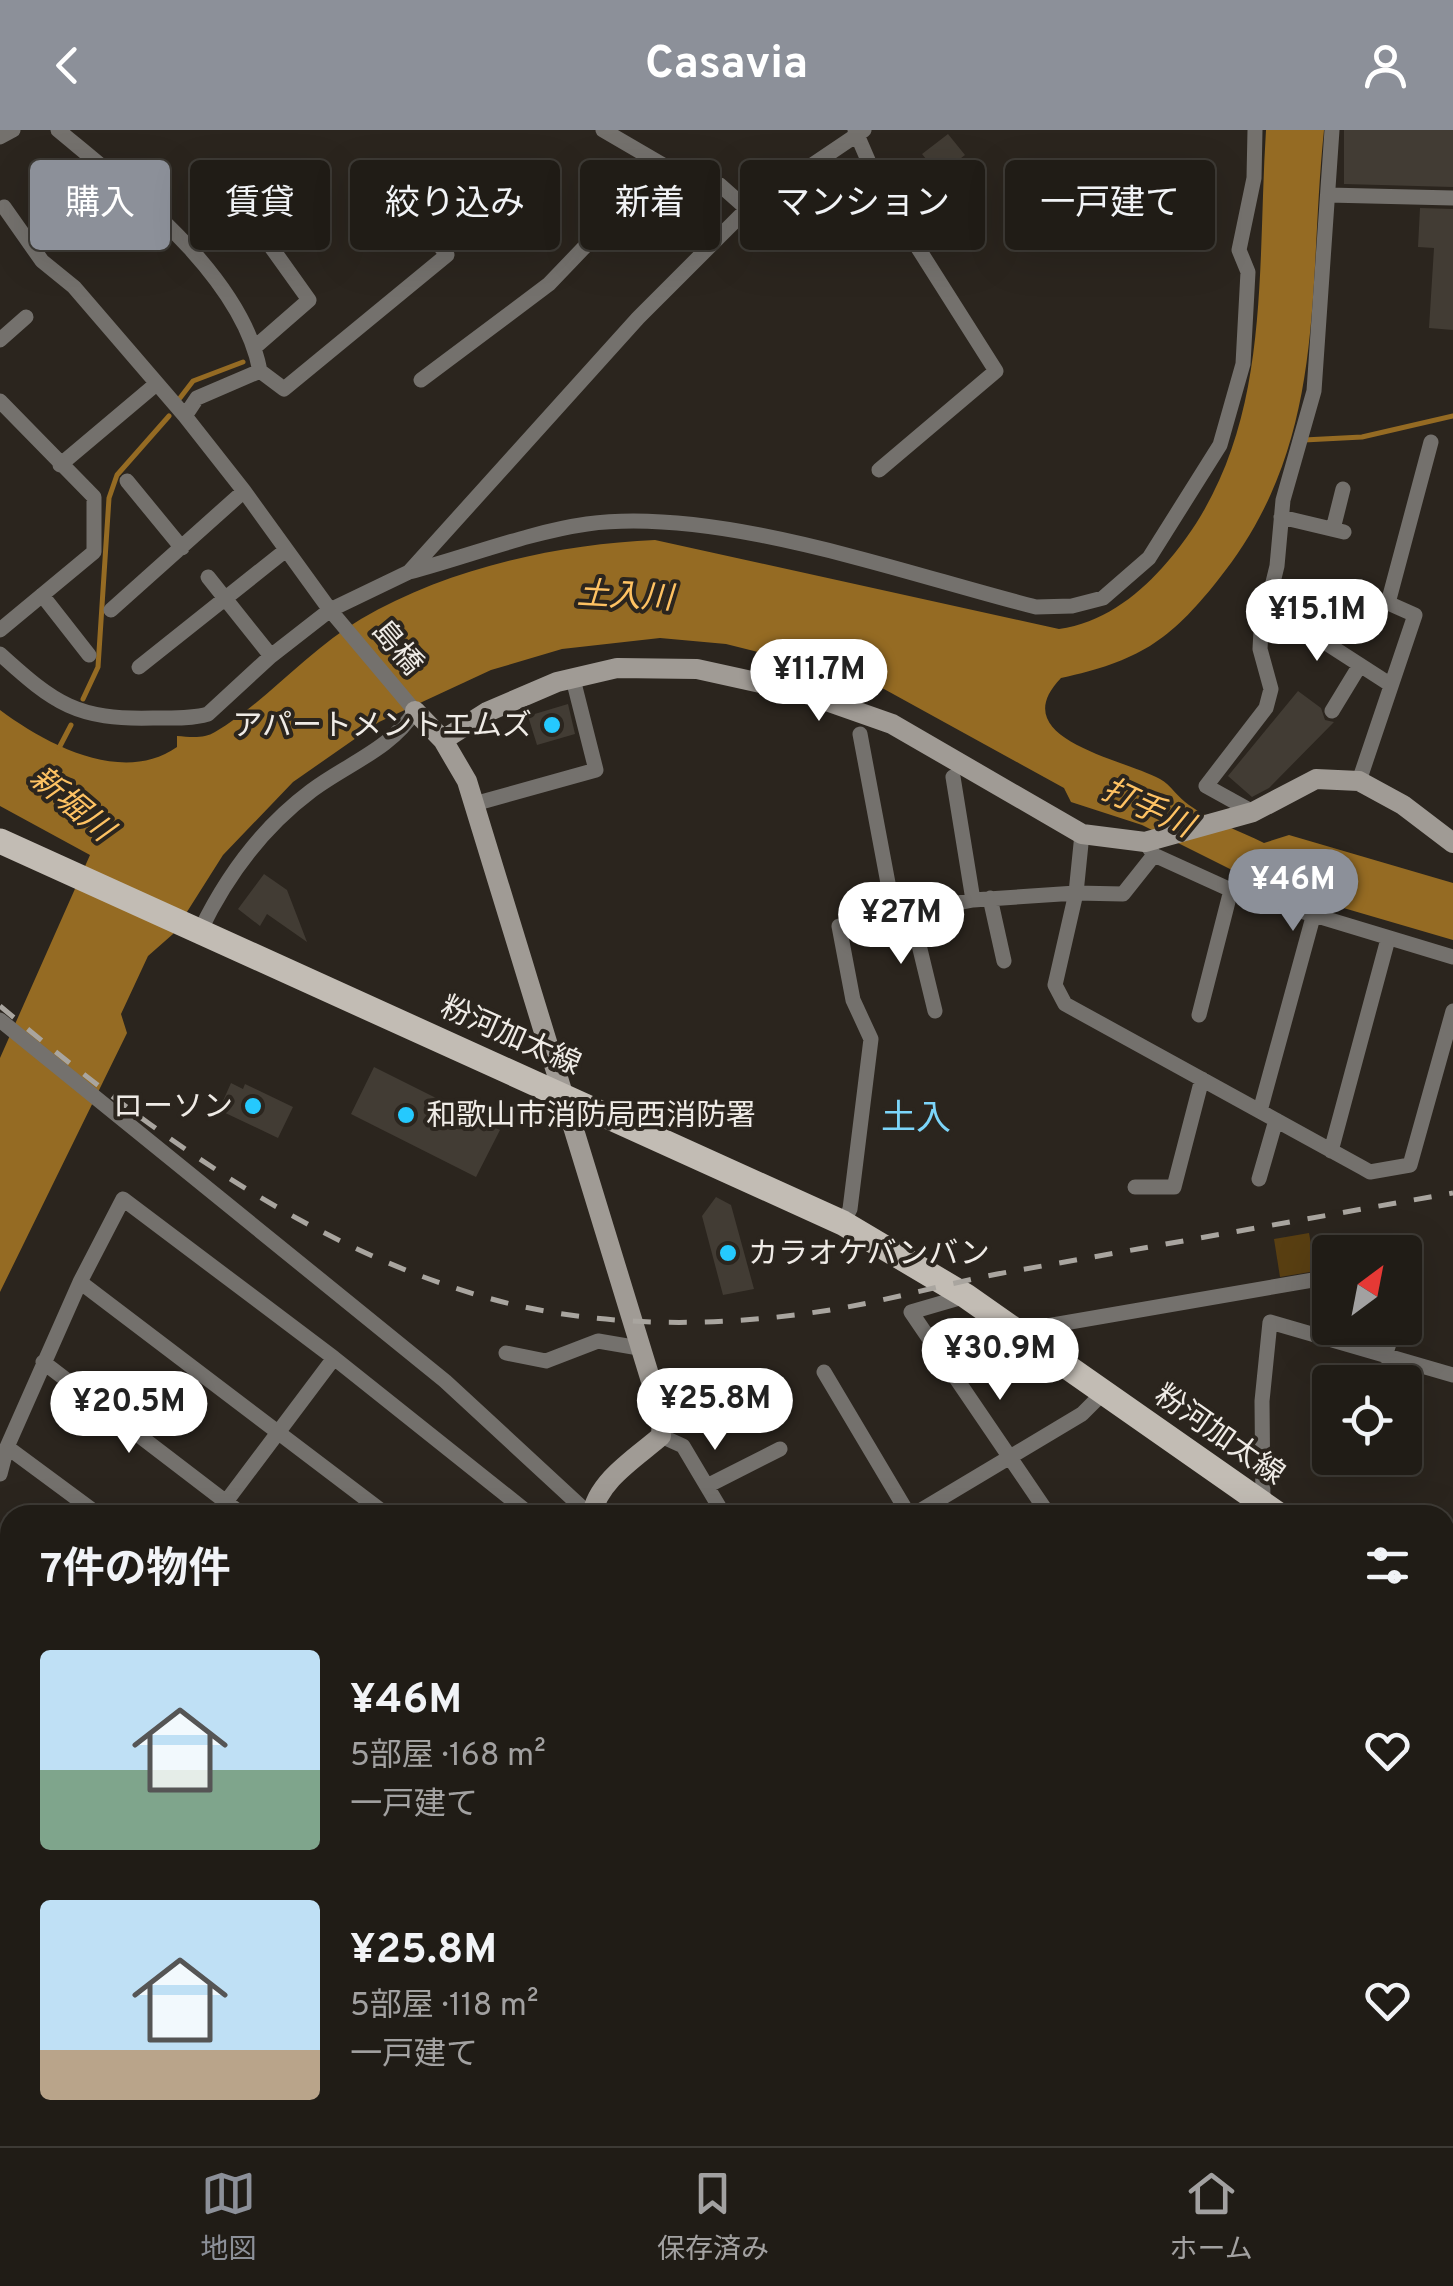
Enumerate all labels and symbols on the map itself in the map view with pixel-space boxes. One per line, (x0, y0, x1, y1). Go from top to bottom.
water label: 土入川 (576, 576, 677, 621)
pin: ¥15.1M (1236, 579, 1398, 664)
street label: 島橋 (363, 614, 430, 683)
pin: ¥11.7M (738, 639, 900, 724)
place label: アパートメントエムズ (233, 709, 532, 746)
marker: アパートメントエムズ (541, 714, 563, 736)
water label: 新堀川 (20, 759, 122, 853)
water label: 打手川 (1095, 771, 1201, 849)
pin: ¥46M (1234, 849, 1352, 934)
pin: ¥27M (842, 882, 960, 967)
street label: 粉河加太線 (434, 990, 586, 1085)
place label: ローソン (113, 1090, 233, 1127)
marker: ローソン (242, 1095, 264, 1117)
district label: 土入 (881, 1098, 951, 1142)
place label: 和歌山市消防局西消防署 (426, 1099, 756, 1136)
marker: 和歌山市消防局西消防署 (395, 1104, 417, 1126)
north arrow (1312, 1235, 1422, 1345)
place label: カラオケバンバン (748, 1237, 990, 1274)
marker: カラオケバンバン (717, 1242, 739, 1264)
pin: ¥30.9M (919, 1318, 1081, 1403)
pin: ¥25.8M (634, 1368, 796, 1453)
pin: ¥20.5M (48, 1371, 210, 1456)
street label: 粉河加太線 (1147, 1378, 1291, 1494)

